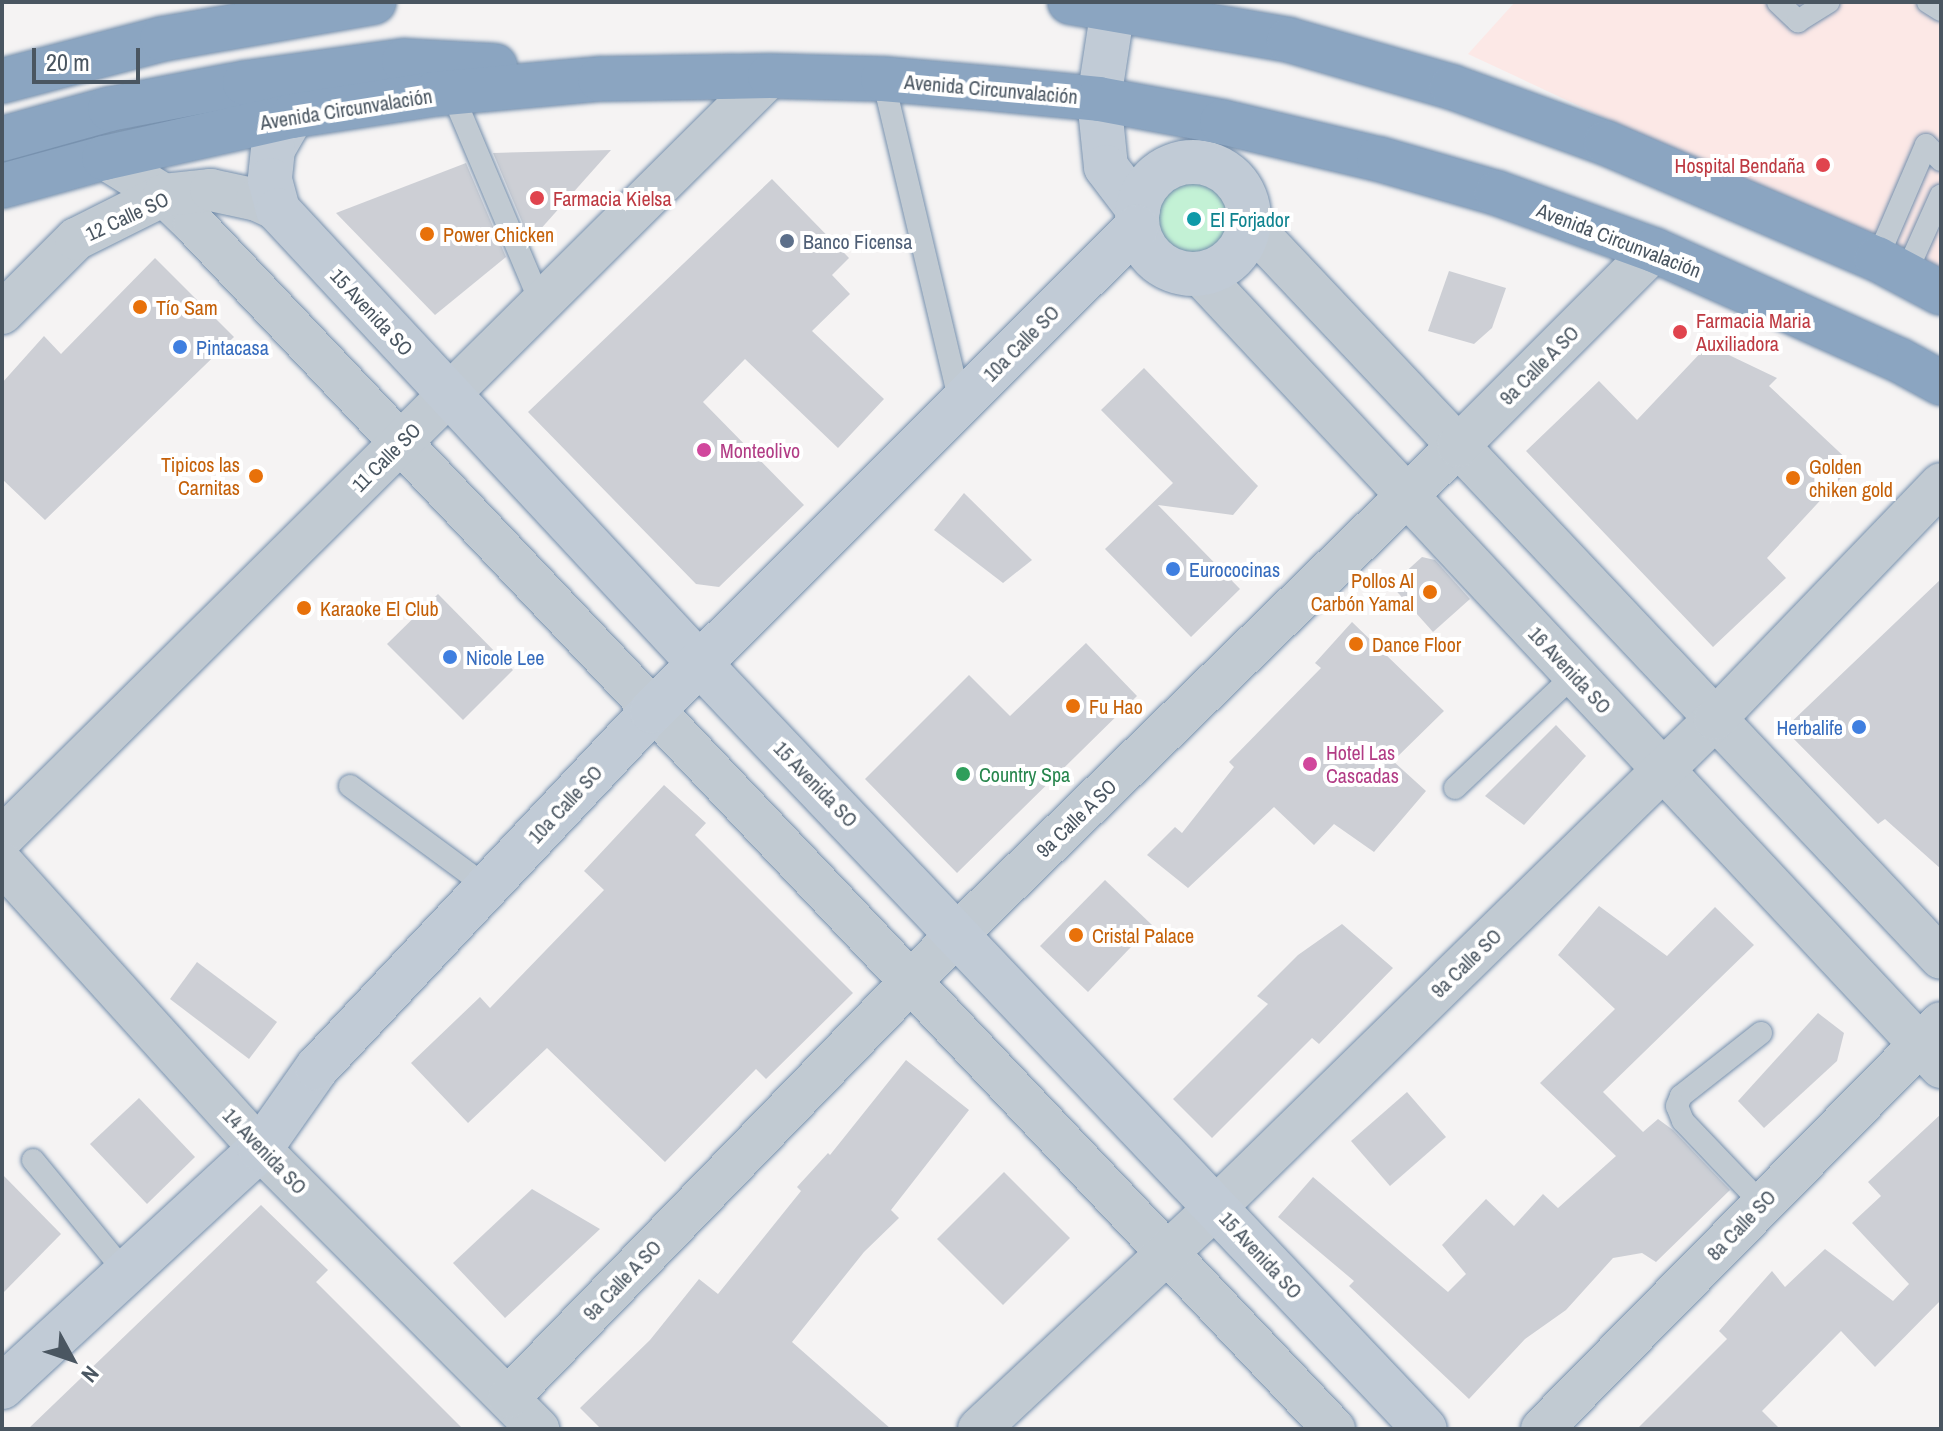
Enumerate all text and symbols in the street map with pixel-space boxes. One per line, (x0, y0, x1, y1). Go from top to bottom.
scale bar (36, 32, 144, 82)
text: 20 m (46, 46, 90, 78)
street label: Avenida Circunvalación (903, 69, 1079, 109)
street label: Avenida Circunvalación (258, 84, 434, 134)
place label: Hospital Bendaña (1675, 153, 1805, 177)
marker: Hospital Bendaña (1812, 154, 1834, 176)
street label: 12 Calle SO (82, 186, 172, 246)
place label: Farmacia Kielsa (553, 186, 672, 210)
marker: Farmacia Kielsa (528, 189, 546, 207)
street label: Avenida Circunvalación (1534, 198, 1704, 282)
place label: El Forjador (1210, 207, 1289, 231)
marker: El Forjador (1185, 210, 1203, 228)
place label: Power Chicken (443, 222, 554, 246)
marker: Power Chicken (418, 225, 436, 243)
place label: Banco Ficensa (803, 229, 912, 253)
marker: Banco Ficensa (778, 232, 796, 250)
street label: 15 Avenida SO (325, 263, 419, 361)
place label: Tío Sam (156, 295, 218, 319)
marker: Tío Sam (131, 298, 149, 316)
street label: 10a Calle SO (978, 300, 1064, 386)
place label: Farmacia Maria Auxiliadora (1696, 308, 1811, 355)
street label: 9a Calle A SO (1494, 320, 1584, 410)
marker: Farmacia Maria Auxiliadora (1671, 323, 1689, 341)
place label: Pintacasa (196, 335, 269, 359)
marker: Pintacasa (171, 338, 189, 356)
street label: 11 Calle SO (347, 418, 425, 496)
place label: Monteolivo (720, 438, 800, 462)
marker: Monteolivo (695, 441, 713, 459)
place label: Tipicos las Carnitas (161, 452, 240, 499)
place label: Golden chiken gold (1809, 454, 1893, 501)
marker: Tipicos las Carnitas (247, 467, 265, 485)
marker: Golden chiken gold (1784, 469, 1802, 487)
place label: Eurococinas (1189, 557, 1280, 581)
marker: Eurococinas (1164, 560, 1182, 578)
place label: Pollos Al Carbón Yamal (1310, 568, 1414, 615)
marker: Pollos Al Carbón Yamal (1421, 583, 1439, 601)
place label: Karaoke El Club (320, 596, 438, 620)
marker: Karaoke El Club (295, 599, 313, 617)
street label: 16 Avenida SO (1523, 621, 1617, 719)
place label: Dance Floor (1372, 632, 1461, 656)
marker: Dance Floor (1347, 635, 1365, 653)
place label: Nicole Lee (466, 645, 544, 669)
marker: Nicole Lee (441, 648, 459, 666)
place label: Fu Hao (1089, 694, 1143, 718)
marker: Fu Hao (1064, 697, 1082, 715)
place label: Herbalife (1776, 715, 1843, 739)
marker: Herbalife (1850, 718, 1868, 736)
street label: 15 Avenida SO (769, 736, 863, 832)
place label: Hotel Las Cascadas (1326, 740, 1399, 787)
marker: Hotel Las Cascadas (1301, 755, 1319, 773)
street label: 10a Calle SO (523, 760, 607, 848)
place label: Country Spa (979, 762, 1070, 786)
marker: Country Spa (954, 765, 972, 783)
street label: 9a Calle A SO (1030, 773, 1122, 863)
place label: Cristal Palace (1092, 923, 1194, 947)
street label: 9a Calle SO (1426, 924, 1506, 1002)
marker: Cristal Palace (1067, 926, 1085, 944)
street label: 14 Avenida SO (218, 1103, 312, 1199)
street label: 8a Calle SO (1702, 1185, 1780, 1265)
street label: 15 Avenida SO (1214, 1206, 1308, 1304)
street label: 9a Calle A SO (577, 1234, 667, 1326)
north arrow (32, 1319, 112, 1399)
text: N (75, 1360, 106, 1389)

